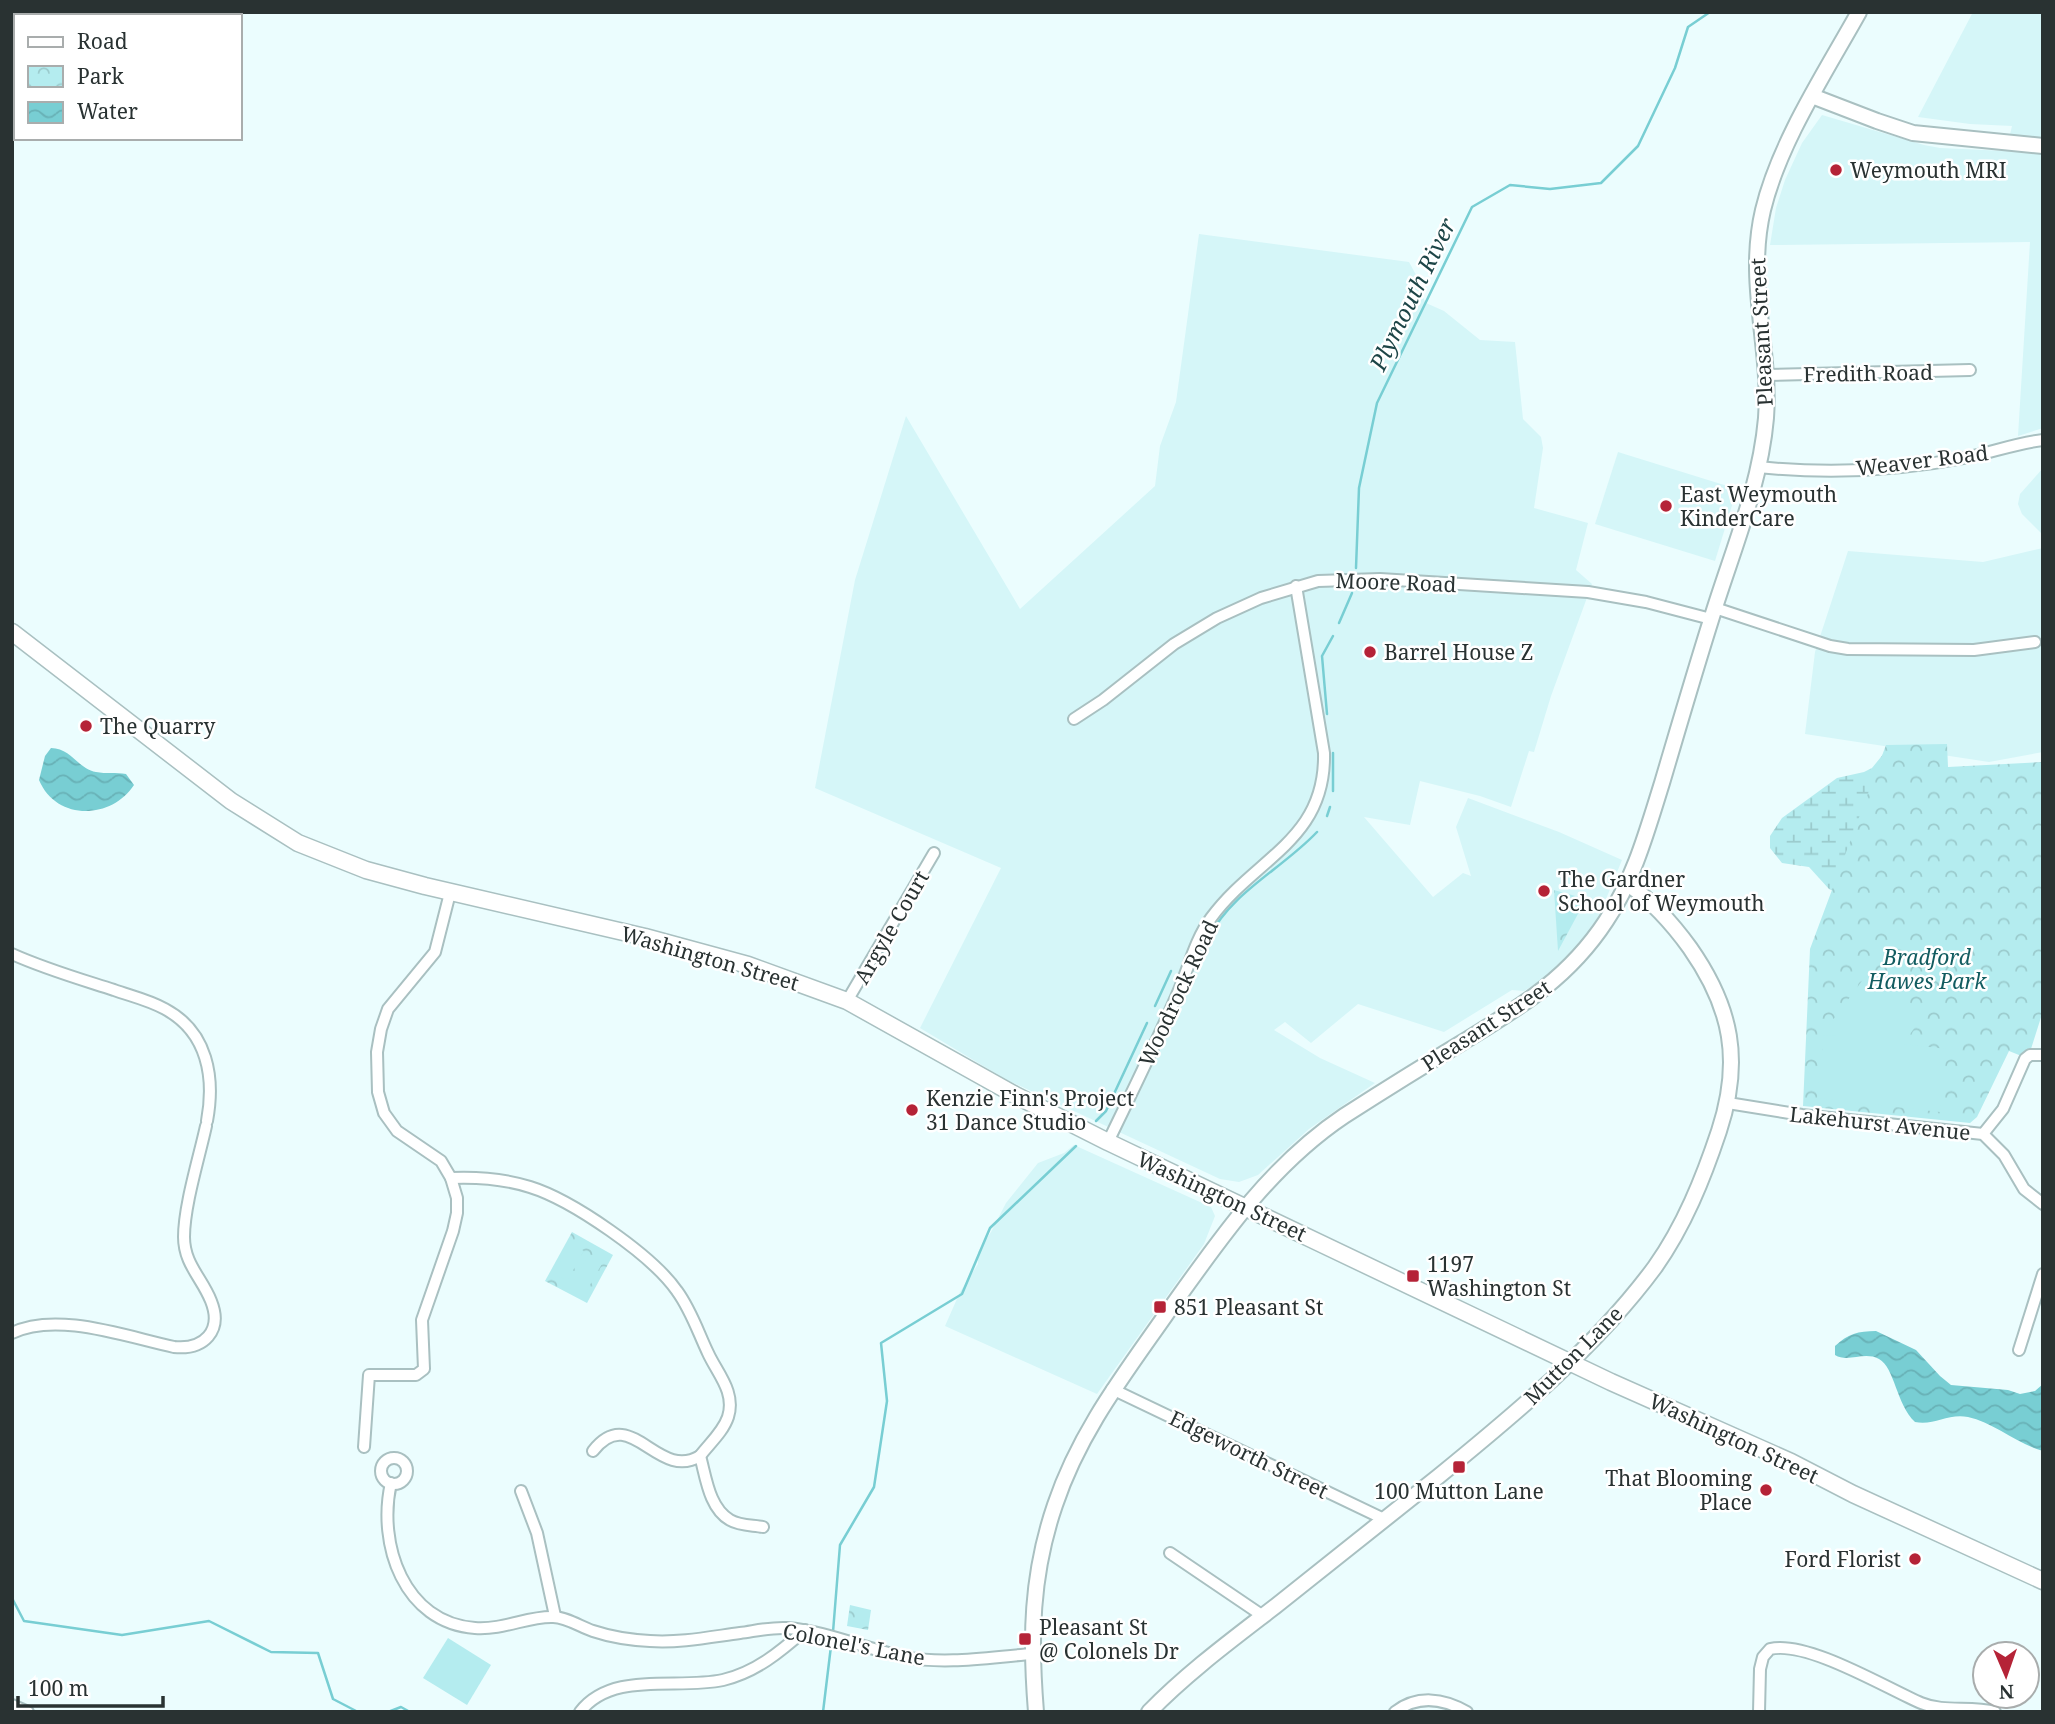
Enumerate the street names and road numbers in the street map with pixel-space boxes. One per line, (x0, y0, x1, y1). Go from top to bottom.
street label: Pleasant Street (1743, 257, 1779, 407)
street label: Fredith Road (1803, 358, 1933, 388)
street label: Weaver Road (1854, 438, 1990, 482)
street label: Moore Road (1335, 566, 1457, 598)
street label: Argyle Court (847, 865, 935, 989)
street label: Woodrock Road (1132, 915, 1224, 1071)
street label: Washington Street (618, 919, 802, 997)
street label: Pleasant Street (1416, 973, 1556, 1077)
street label: Lakehurst Avenue (1788, 1100, 1972, 1146)
street label: Washington Street (1133, 1144, 1311, 1248)
street label: Mutton Lane (1518, 1300, 1628, 1410)
street label: Washington Street (1645, 1386, 1823, 1490)
street label: Edgeworth Street (1165, 1403, 1333, 1505)
street label: Colonel's Lane (781, 1617, 927, 1671)

